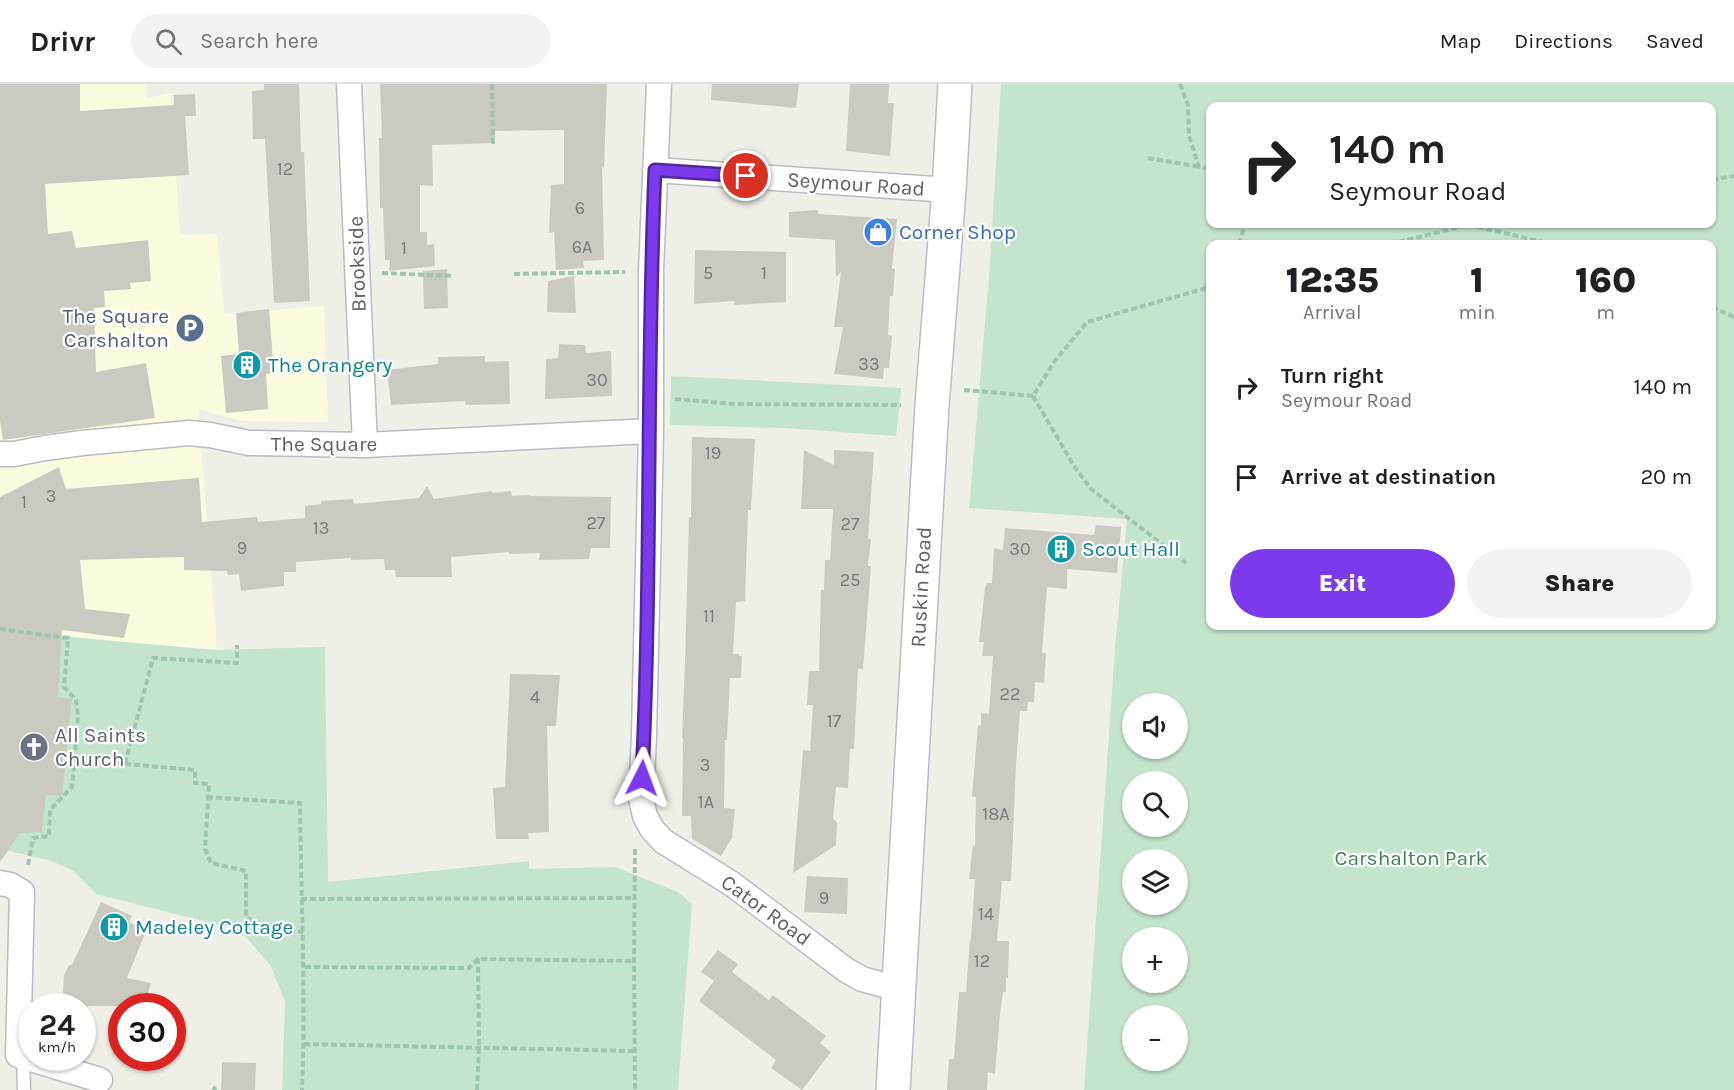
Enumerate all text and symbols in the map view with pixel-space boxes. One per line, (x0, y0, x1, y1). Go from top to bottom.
search box (131, 14, 551, 68)
text: Drivr (30, 25, 95, 58)
icon: search (152, 25, 185, 58)
text: Search here (200, 28, 318, 54)
text: Map (1440, 29, 1481, 53)
text: Directions (1514, 29, 1613, 53)
text: Saved (1646, 29, 1704, 53)
text: 140 m (1329, 124, 1446, 174)
icon: right (1230, 126, 1308, 204)
pin (720, 150, 771, 201)
house number: 12 (277, 158, 293, 180)
icon: arrive (729, 159, 762, 192)
street label: Seymour Road (786, 167, 926, 201)
text: Seymour Road (1329, 175, 1506, 207)
house number: 6 (575, 197, 585, 219)
street label: Brookside (343, 216, 371, 312)
shop icon: Corner Shop (862, 216, 894, 248)
place label: Corner Shop (899, 220, 1016, 244)
house number: 6A (572, 236, 592, 258)
house number: 1 (401, 237, 407, 259)
text: 12:35 (1286, 259, 1379, 301)
text: 1 (1470, 259, 1484, 301)
text: 160 (1575, 259, 1636, 301)
house number: 5 (703, 262, 713, 284)
house number: 1 (761, 262, 767, 284)
text: Arrival (1303, 301, 1362, 324)
text: min (1458, 301, 1495, 324)
text: m (1596, 301, 1615, 324)
place label: The Square Carshalton (62, 304, 169, 352)
parking icon: The Square Carshalton (174, 312, 206, 344)
building icon: The Orangery (231, 349, 263, 381)
place label: The Orangery (268, 353, 393, 377)
house number: 33 (858, 353, 880, 375)
text: Turn right (1281, 363, 1384, 389)
house number: 30 (586, 369, 608, 391)
icon: right (1230, 371, 1263, 404)
text: 140 m (1634, 374, 1692, 400)
text: Seymour Road (1281, 389, 1412, 412)
street label: The Square (271, 432, 377, 456)
house number: 19 (705, 442, 721, 464)
icon: arrive (1230, 461, 1263, 494)
text: Arrive at destination (1281, 464, 1496, 490)
text: 20 m (1640, 464, 1692, 490)
house number: 3 (46, 485, 56, 507)
house number: 1 (21, 491, 27, 513)
house number: 27 (587, 512, 606, 534)
house number: 27 (841, 513, 860, 535)
house number: 13 (313, 517, 329, 539)
street label: Ruskin Road (906, 526, 936, 648)
building icon: Scout Hall (1045, 533, 1077, 565)
house number: 9 (237, 537, 247, 559)
place label: Scout Hall (1082, 537, 1180, 561)
house number: 30 (1009, 538, 1031, 560)
button: Exit (1230, 549, 1455, 618)
button: Share (1467, 549, 1692, 618)
house number: 25 (840, 569, 860, 591)
house number: 11 (703, 605, 715, 627)
house number: 22 (1000, 683, 1020, 705)
house number: 4 (530, 686, 540, 708)
map controls (1122, 693, 1188, 1071)
button: sound (1122, 693, 1188, 759)
house number: 17 (827, 710, 842, 732)
place label: All Saints Church (55, 723, 146, 771)
church icon: All Saints Church (18, 731, 50, 763)
position arrow (610, 746, 674, 810)
house number: 3 (700, 754, 710, 776)
button: search (1122, 771, 1188, 837)
house number: 1A (698, 791, 714, 813)
house number: 18A (982, 803, 1010, 825)
park label: Carshalton Park (1335, 846, 1488, 870)
button: layers (1122, 849, 1188, 915)
street label: Cator Road (717, 870, 815, 950)
house number: 9 (819, 887, 829, 909)
house number: 14 (978, 903, 994, 925)
building icon: Madeley Cottage (98, 911, 130, 943)
place label: Madeley Cottage (135, 915, 293, 939)
button: + (1122, 927, 1188, 993)
house number: 12 (974, 950, 990, 972)
speed limit sign: 30 (108, 993, 186, 1071)
button: − (1122, 1005, 1188, 1071)
text: 24 (39, 1007, 75, 1043)
text: km/h (38, 1038, 76, 1056)

